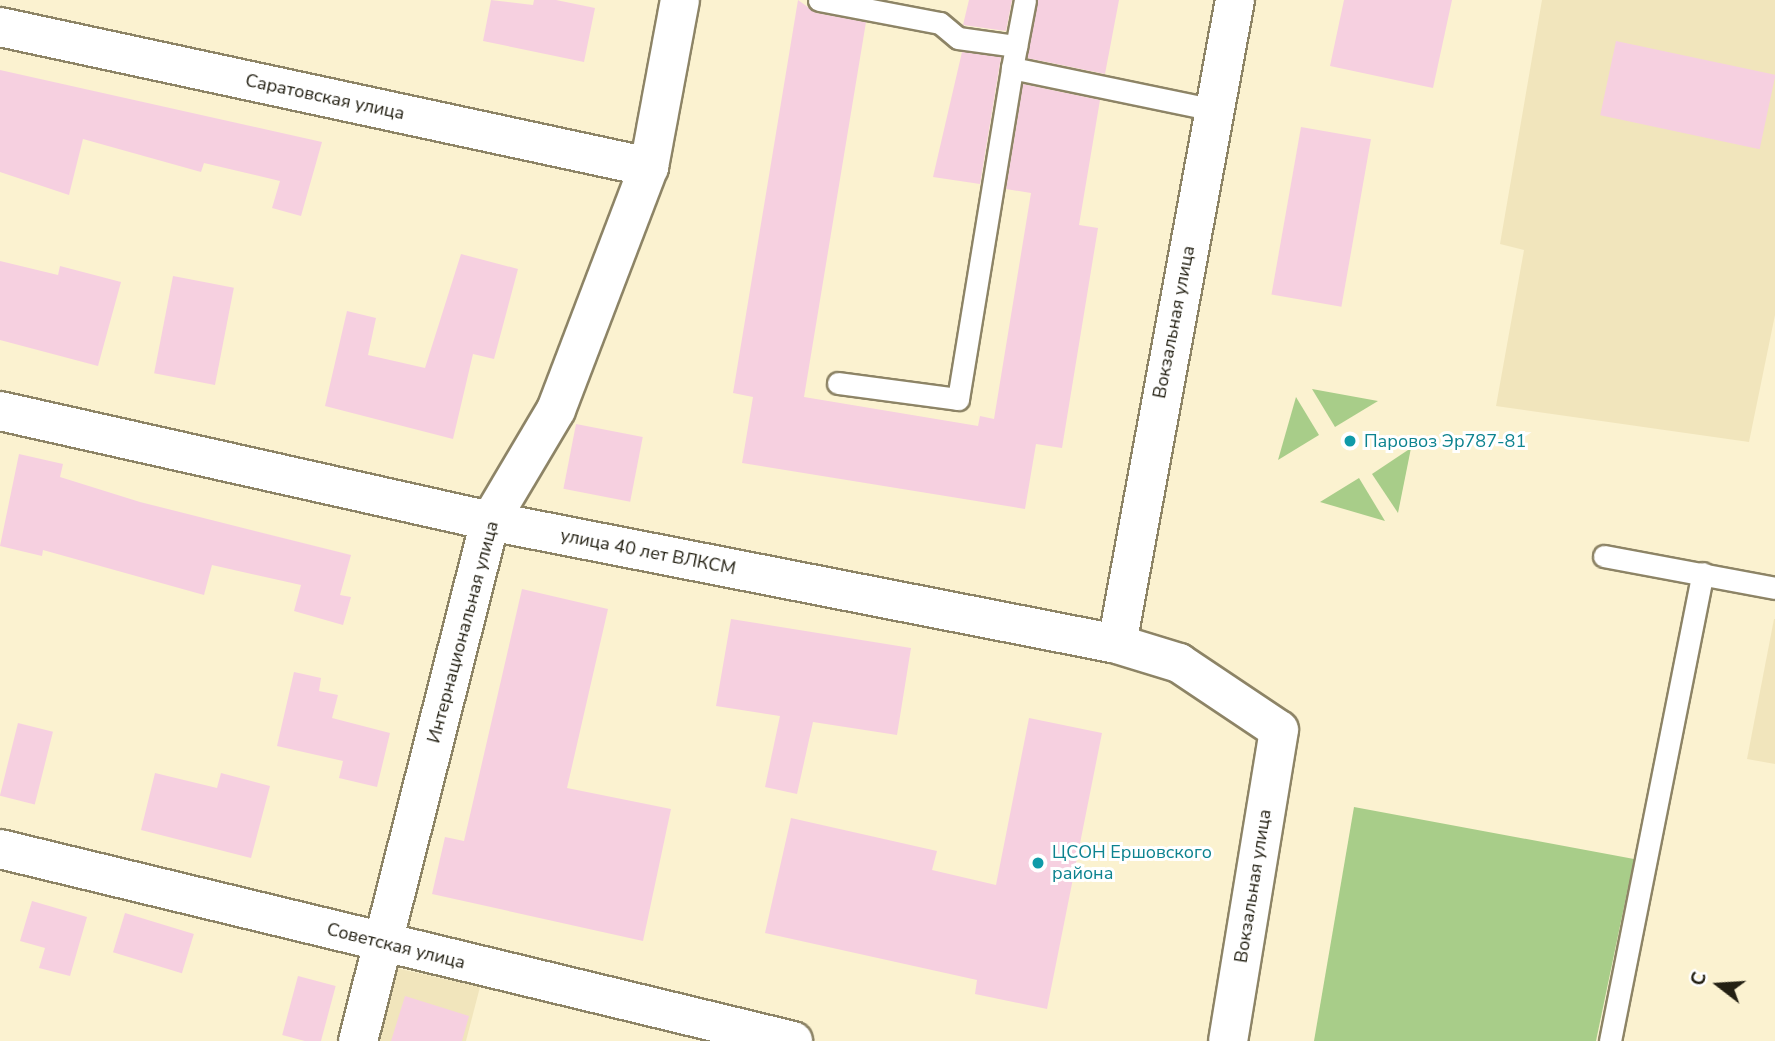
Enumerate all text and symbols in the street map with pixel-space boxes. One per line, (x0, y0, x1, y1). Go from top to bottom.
street label: Саратовская улица (243, 70, 407, 124)
street label: Вокзальная улица (1149, 244, 1199, 400)
place label: Паровоз Эр787-81 (1364, 430, 1526, 452)
marker: Паровоз Эр787-81 (1342, 433, 1358, 449)
street label: Интернациональная улица (423, 519, 503, 745)
street label: улица 40 лет ВЛКСМ (559, 524, 737, 580)
street label: Вокзальная улица (1230, 808, 1276, 964)
place label: ЦСОН Ершовского района (1052, 842, 1212, 884)
marker: ЦСОН Ершовского района (1030, 855, 1046, 871)
street label: Советская улица (325, 918, 467, 974)
north arrow (1684, 950, 1754, 1020)
text: С (1685, 969, 1713, 989)

